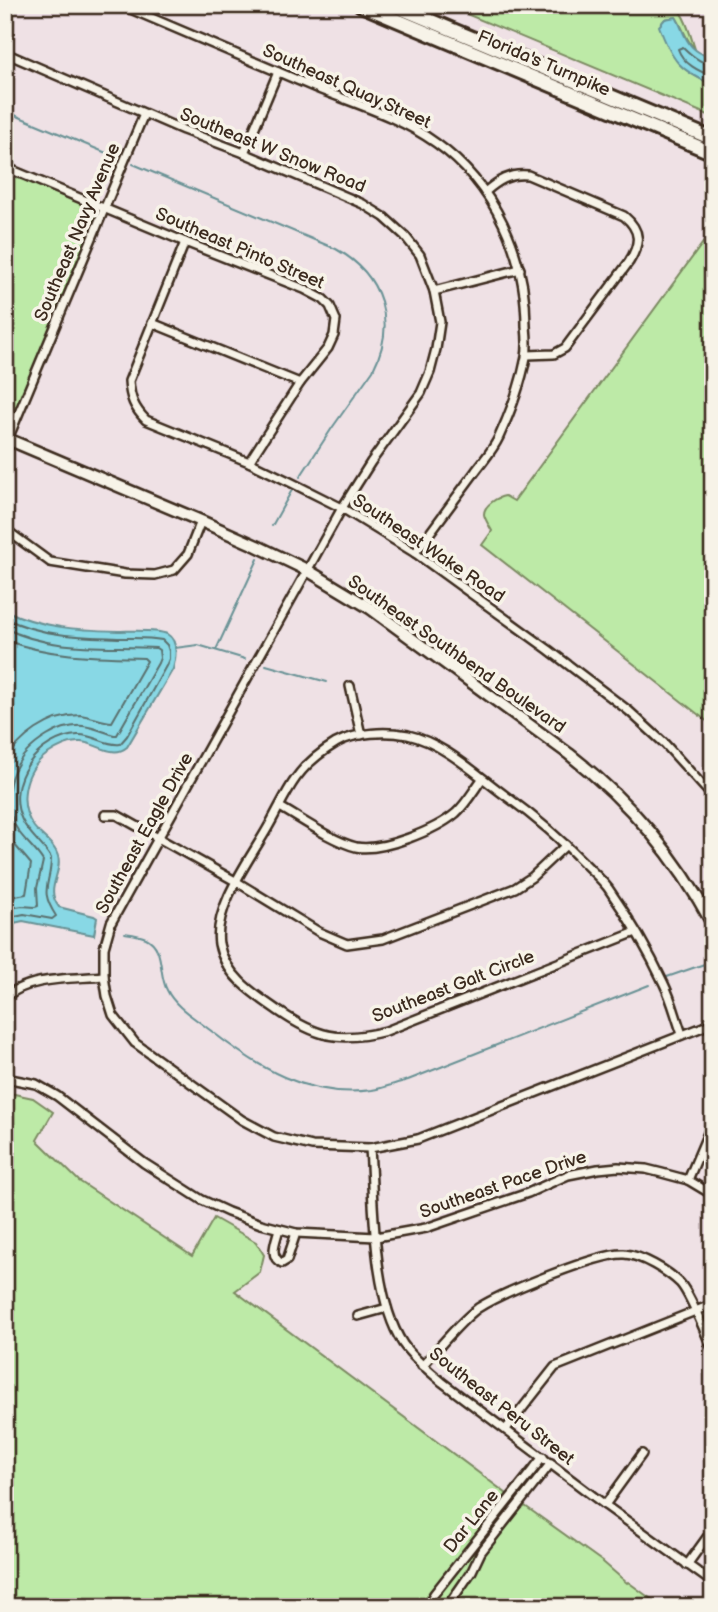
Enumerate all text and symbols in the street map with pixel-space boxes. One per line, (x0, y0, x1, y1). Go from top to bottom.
street label: Florida's Turnpike (474, 26, 614, 101)
street label: Southeast Quay Street (260, 40, 434, 133)
street label: Southeast W Snow Road (177, 104, 369, 197)
street label: Southeast Navy Avenue (30, 140, 125, 325)
street label: Southeast Pinto Street (152, 203, 328, 294)
street label: Southeast Wake Road (349, 490, 509, 607)
street label: Southeast Southbend Boulevard (344, 571, 570, 738)
street label: Southeast Eagle Drive (91, 749, 198, 917)
street label: Southeast Galt Circle (369, 946, 538, 1027)
street label: Southeast Pace Drive (417, 1146, 590, 1223)
street label: Southeast Peru Street (425, 1343, 579, 1470)
street label: Dar Lane (440, 1485, 503, 1557)

